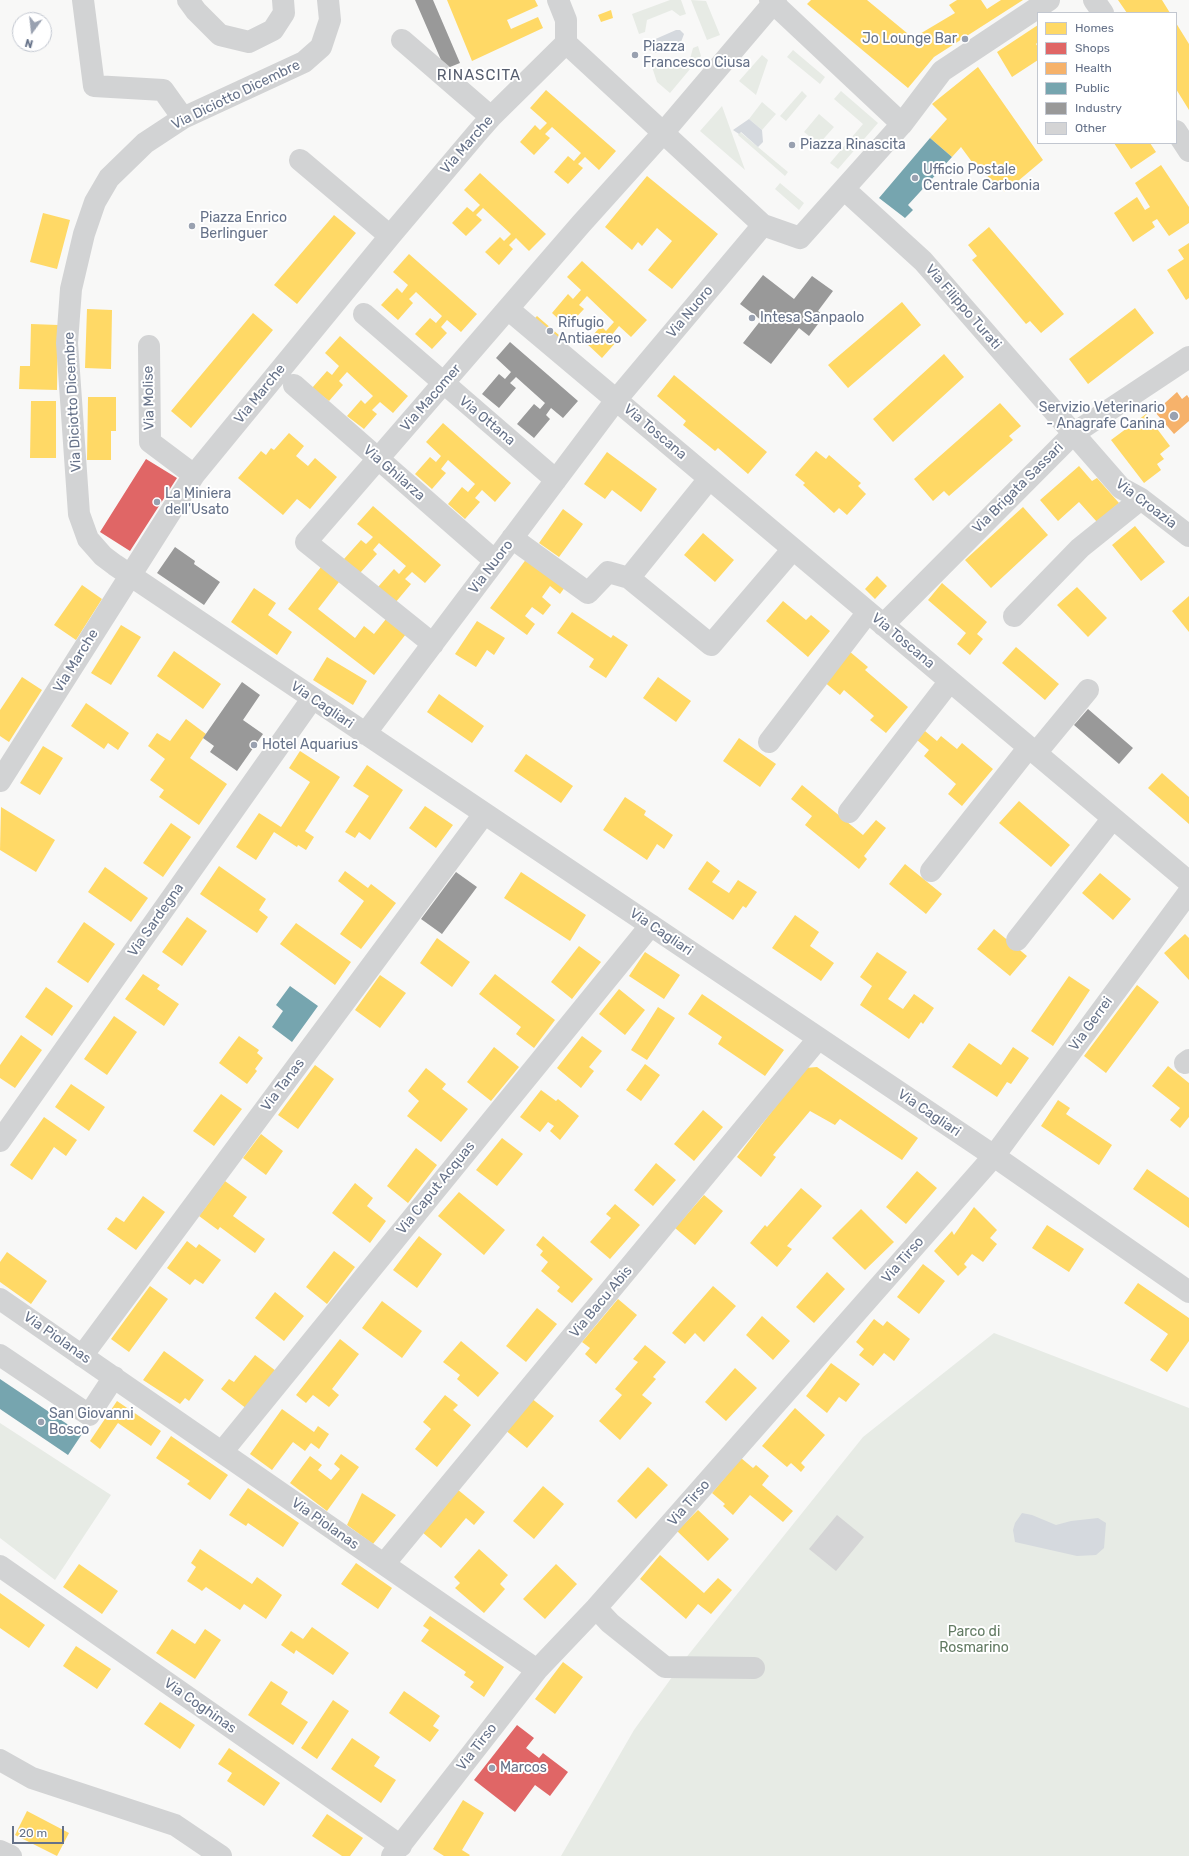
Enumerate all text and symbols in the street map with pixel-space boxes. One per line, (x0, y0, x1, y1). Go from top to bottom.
north arrow (12, 12, 52, 52)
legend (1037, 12, 1177, 144)
text: Homes (1075, 21, 1114, 35)
place label: Jo Lounge Bar (862, 31, 957, 47)
marker: Jo Lounge Bar (960, 34, 970, 44)
text: N (24, 36, 35, 50)
place label: Piazza Francesco Ciusa (643, 39, 750, 72)
text: Shops (1075, 41, 1110, 55)
marker: Piazza Francesco Ciusa (630, 50, 640, 60)
street label: Via Diciotto Dicembre (169, 57, 303, 133)
text: Health (1075, 61, 1112, 75)
district label: RINASCITA (437, 67, 521, 85)
text: Public (1075, 81, 1110, 95)
text: Industry (1075, 101, 1122, 115)
street label: Via Marche (437, 112, 497, 178)
text: Other (1075, 121, 1106, 135)
place label: Piazza Rinascita (800, 137, 906, 153)
marker: Piazza Rinascita (787, 140, 797, 150)
place label: Ufficio Postale Centrale Carbonia (923, 162, 1040, 194)
marker: Ufficio Postale Centrale Carbonia (910, 173, 920, 183)
place label: Piazza Enrico Berlinguer (200, 210, 287, 242)
marker: Piazza Enrico Berlinguer (187, 221, 197, 231)
street label: Via Filippo Turati (921, 261, 1005, 353)
street label: Via Nuoro (663, 282, 717, 342)
place label: Intesa Sanpaolo (760, 310, 864, 326)
marker: Intesa Sanpaolo (747, 313, 757, 323)
place label: Rifugio Antiaereo (558, 315, 621, 348)
marker: Rifugio Antiaereo (545, 326, 555, 336)
street label: Via Diciotto Dicembre (61, 331, 85, 473)
street label: Via Marche (231, 361, 289, 427)
street label: Via Macomer (397, 361, 465, 435)
street label: Via Molise (140, 366, 158, 430)
street label: Via Ottana (456, 393, 518, 449)
place label: Servizio Veterinario - Anagrafe Canina (1039, 400, 1165, 432)
street label: Via Toscana (620, 401, 690, 463)
marker: Servizio Veterinario - Anagrafe Canina (1168, 410, 1180, 422)
street label: Via Brigata Sassari (969, 439, 1067, 537)
street label: Via Ghilarza (360, 442, 428, 504)
street label: Via Croazia (1112, 476, 1180, 532)
place label: La Miniera dell'Usato (165, 486, 231, 518)
marker: La Miniera dell'Usato (152, 497, 162, 507)
street label: Via Nuoro (465, 537, 517, 597)
street label: Via Toscana (868, 610, 938, 672)
street label: Via Marche (50, 626, 102, 696)
street label: Via Cagliari (287, 678, 357, 732)
place label: Hotel Aquarius (262, 737, 358, 753)
marker: Hotel Aquarius (249, 740, 259, 750)
street label: Via Sardegna (124, 880, 188, 960)
street label: Via Cagliari (626, 905, 696, 959)
street label: Via Gerrei (1066, 994, 1116, 1054)
street label: Via Tanas (258, 1055, 308, 1115)
street label: Via Cagliari (894, 1086, 964, 1140)
street label: Via Caput Acquas (393, 1138, 479, 1238)
street label: Via Tirso (878, 1233, 928, 1287)
street label: Via Bacu Abis (566, 1263, 636, 1341)
street label: Via Piolanas (20, 1309, 94, 1367)
place label: San Giovanni Bosco (49, 1406, 134, 1438)
marker: San Giovanni Bosco (36, 1417, 46, 1427)
street label: Via Tirso (664, 1476, 714, 1530)
street label: Via Piolanas (288, 1495, 362, 1553)
park label: Parco di Rosmarino (939, 1624, 1009, 1656)
street label: Via Coghinas (161, 1675, 239, 1737)
street label: Via Tirso (453, 1720, 501, 1774)
place label: Marcos (500, 1760, 547, 1776)
marker: Marcos (487, 1763, 497, 1773)
scale bar (14, 1818, 66, 1844)
text: 20 m (19, 1826, 47, 1840)

